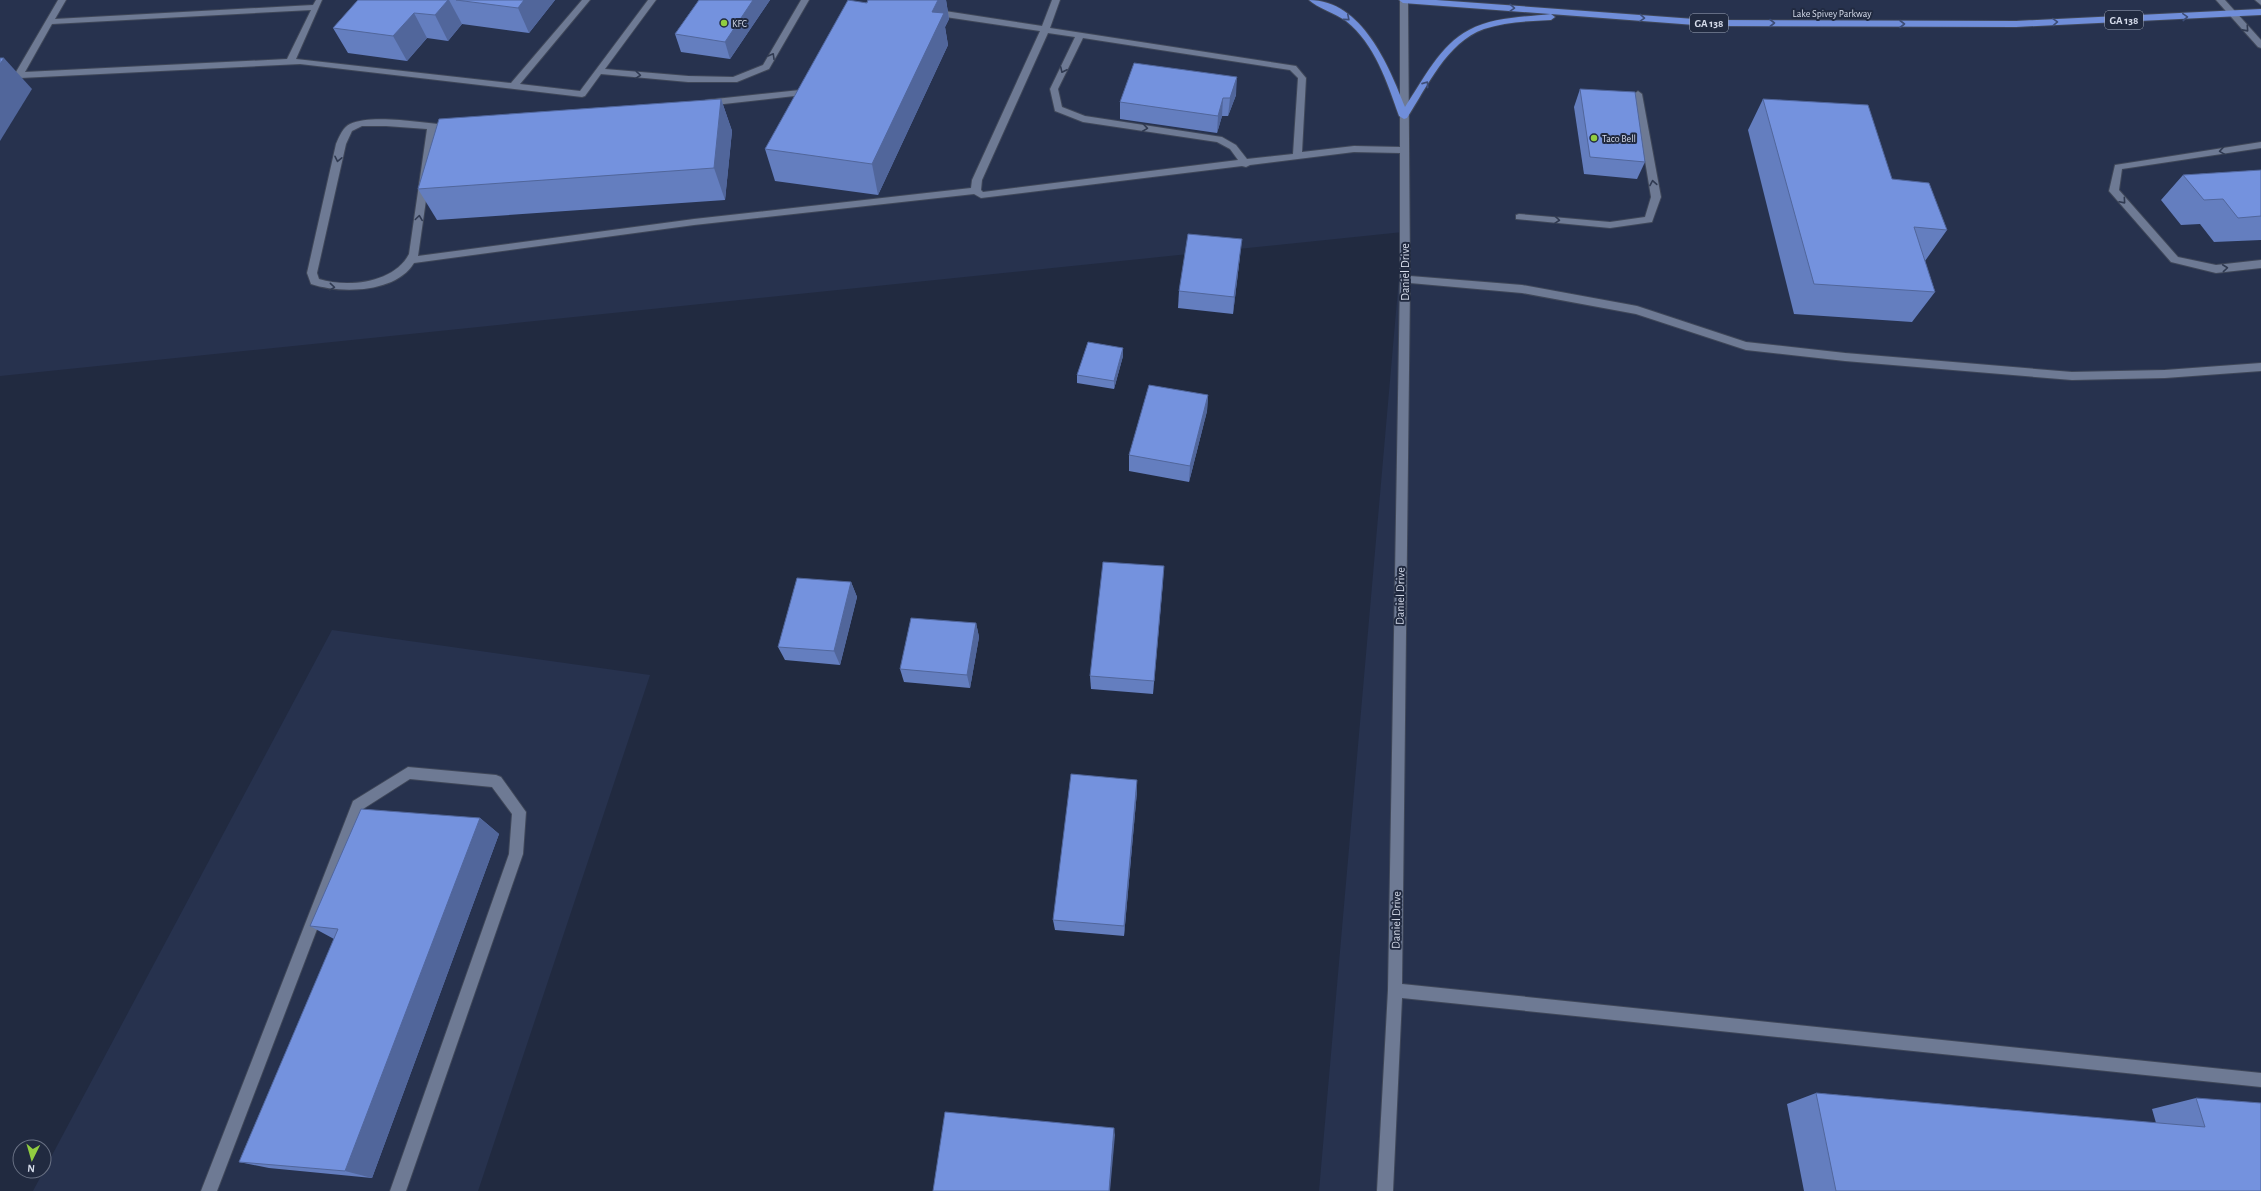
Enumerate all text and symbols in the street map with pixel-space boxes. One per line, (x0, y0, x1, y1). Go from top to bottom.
one-way arrow (1509, 4, 1515, 13)
street label: Lake Spivey Parkway (1793, 9, 1872, 19)
road number: GA 138 (2105, 11, 2143, 29)
one-way arrow (2182, 13, 2188, 22)
one-way arrow (1342, 14, 1349, 21)
one-way arrow (1639, 14, 1645, 23)
road number: GA 138 (1690, 14, 1728, 32)
marker: KFC (719, 18, 729, 28)
one-way arrow (2052, 18, 2058, 27)
place label: KFC (732, 19, 747, 29)
one-way arrow (1769, 19, 1775, 27)
one-way arrow (1899, 20, 1905, 28)
one-way arrow (2242, 24, 2249, 32)
one-way arrow (768, 53, 775, 60)
one-way arrow (1060, 66, 1068, 74)
one-way arrow (635, 70, 641, 79)
one-way arrow (1421, 81, 1428, 88)
one-way arrow (1142, 123, 1148, 132)
marker: Taco Bell (1589, 133, 1599, 143)
place label: Taco Bell (1602, 134, 1636, 144)
one-way arrow (2219, 146, 2226, 155)
one-way arrow (334, 156, 342, 162)
one-way arrow (1649, 180, 1658, 186)
one-way arrow (2118, 197, 2125, 204)
one-way arrow (414, 215, 423, 222)
one-way arrow (1554, 216, 1560, 225)
street label: Daniel Drive (1399, 243, 1411, 301)
one-way arrow (2222, 264, 2228, 273)
one-way arrow (329, 282, 335, 291)
street label: Daniel Drive (1393, 567, 1407, 625)
street label: Daniel Drive (1389, 891, 1403, 949)
north arrow (12, 1139, 52, 1179)
text: N (27, 1163, 35, 1174)

